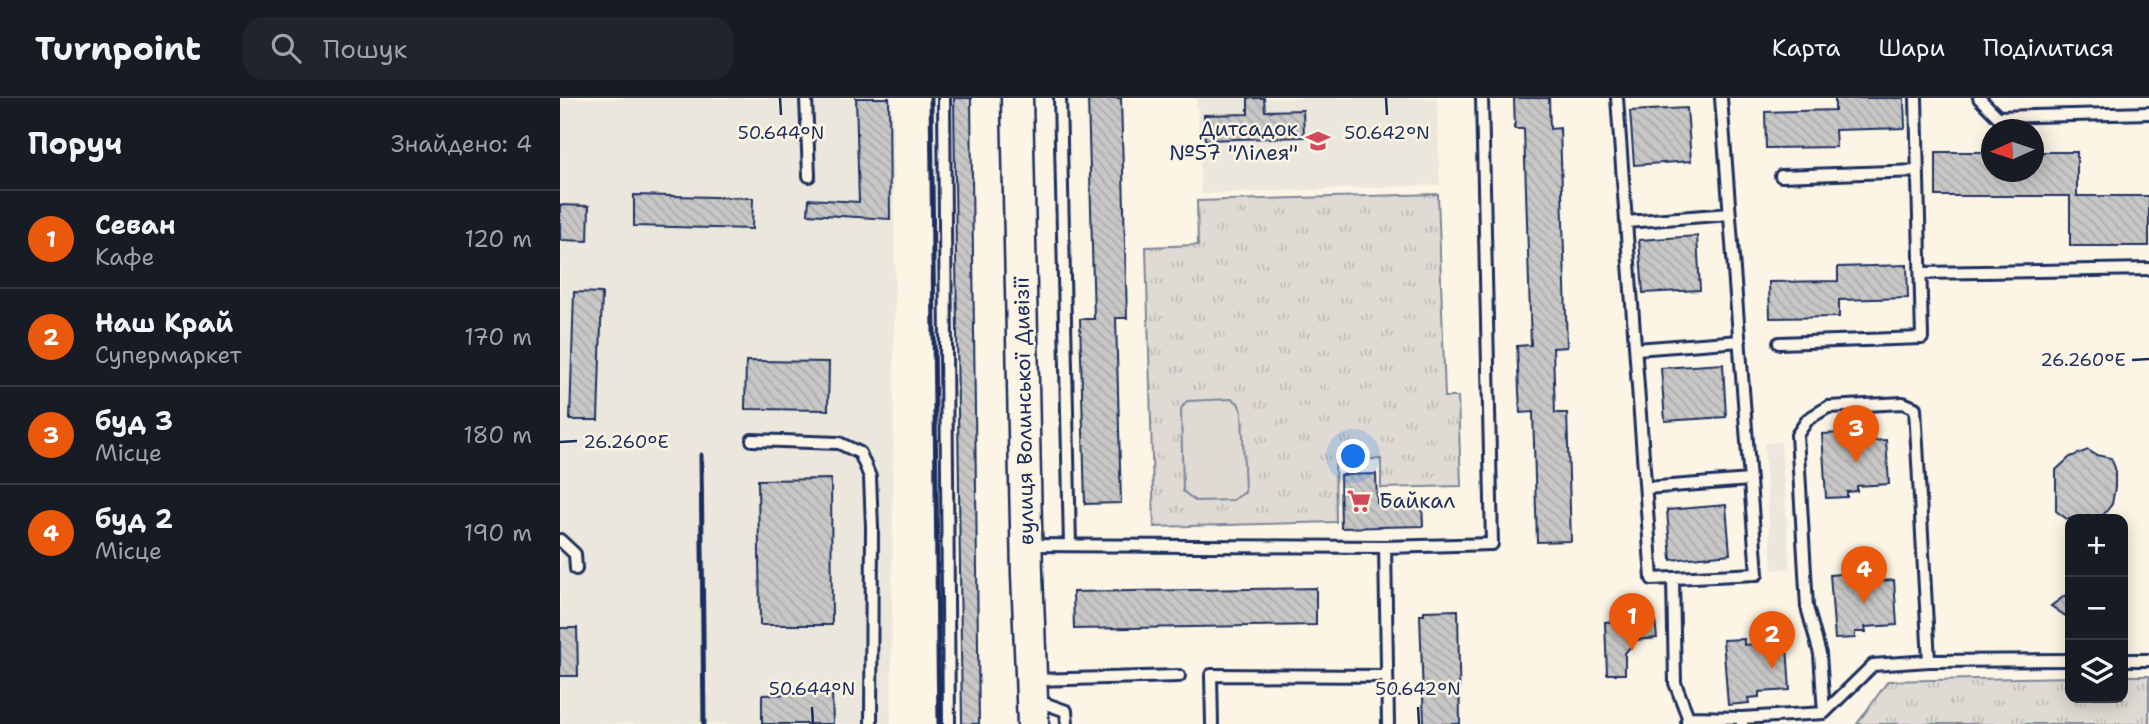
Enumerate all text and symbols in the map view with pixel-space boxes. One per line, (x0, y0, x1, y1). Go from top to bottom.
search box (243, 17, 733, 80)
text: Turnpoint (35, 26, 201, 71)
icon: search (267, 29, 305, 67)
text: Пошук (323, 31, 407, 66)
text: Карта (1772, 32, 1840, 64)
text: Шари (1878, 32, 1945, 64)
text: Поділитися (1983, 32, 2114, 64)
place label: Дитсадок №57 "Лілея" (1169, 115, 1298, 167)
north arrow (1981, 119, 2044, 182)
text: 50.644°N (738, 121, 824, 145)
text: 50.642°N (1344, 121, 1430, 145)
text: Поруч (28, 123, 122, 164)
school or university icon: Дитсадок №57 "Лілея" (1304, 127, 1332, 155)
text: Знайдено: 4 (391, 129, 532, 159)
text: Севан (95, 207, 176, 242)
text: 1 (46, 224, 56, 254)
text: 120 m (464, 224, 532, 254)
text: Кафе (95, 242, 154, 272)
street label: вулиця Волинської Дивізії (1008, 276, 1040, 545)
text: Наш Край (95, 305, 233, 340)
text: 2 (43, 322, 59, 352)
text: 170 m (464, 322, 532, 352)
text: Супермаркет (95, 340, 242, 370)
text: 26.260°E (2040, 348, 2126, 372)
text: буд 3 (95, 403, 173, 438)
pin: 3 (1833, 405, 1879, 463)
text: 3 (43, 420, 59, 450)
text: 180 m (463, 420, 532, 450)
text: 26.260°E (583, 430, 669, 454)
text: Місце (95, 438, 162, 468)
your location (1336, 439, 1370, 473)
supermarket icon: Байкал (1345, 487, 1373, 515)
place label: Байкал (1379, 487, 1455, 515)
text: буд 2 (95, 501, 173, 536)
map controls (2065, 514, 2128, 703)
button: + (2065, 514, 2128, 577)
text: 4 (43, 518, 59, 548)
text: 190 m (464, 518, 532, 548)
text: Місце (95, 536, 162, 566)
pin: 4 (1841, 546, 1887, 604)
button: − (2065, 577, 2128, 640)
pin: 1 (1609, 593, 1655, 651)
pin: 2 (1749, 611, 1795, 669)
button: layers (2065, 640, 2128, 703)
text: 50.644°N (769, 677, 855, 701)
text: 50.642°N (1375, 677, 1461, 701)

